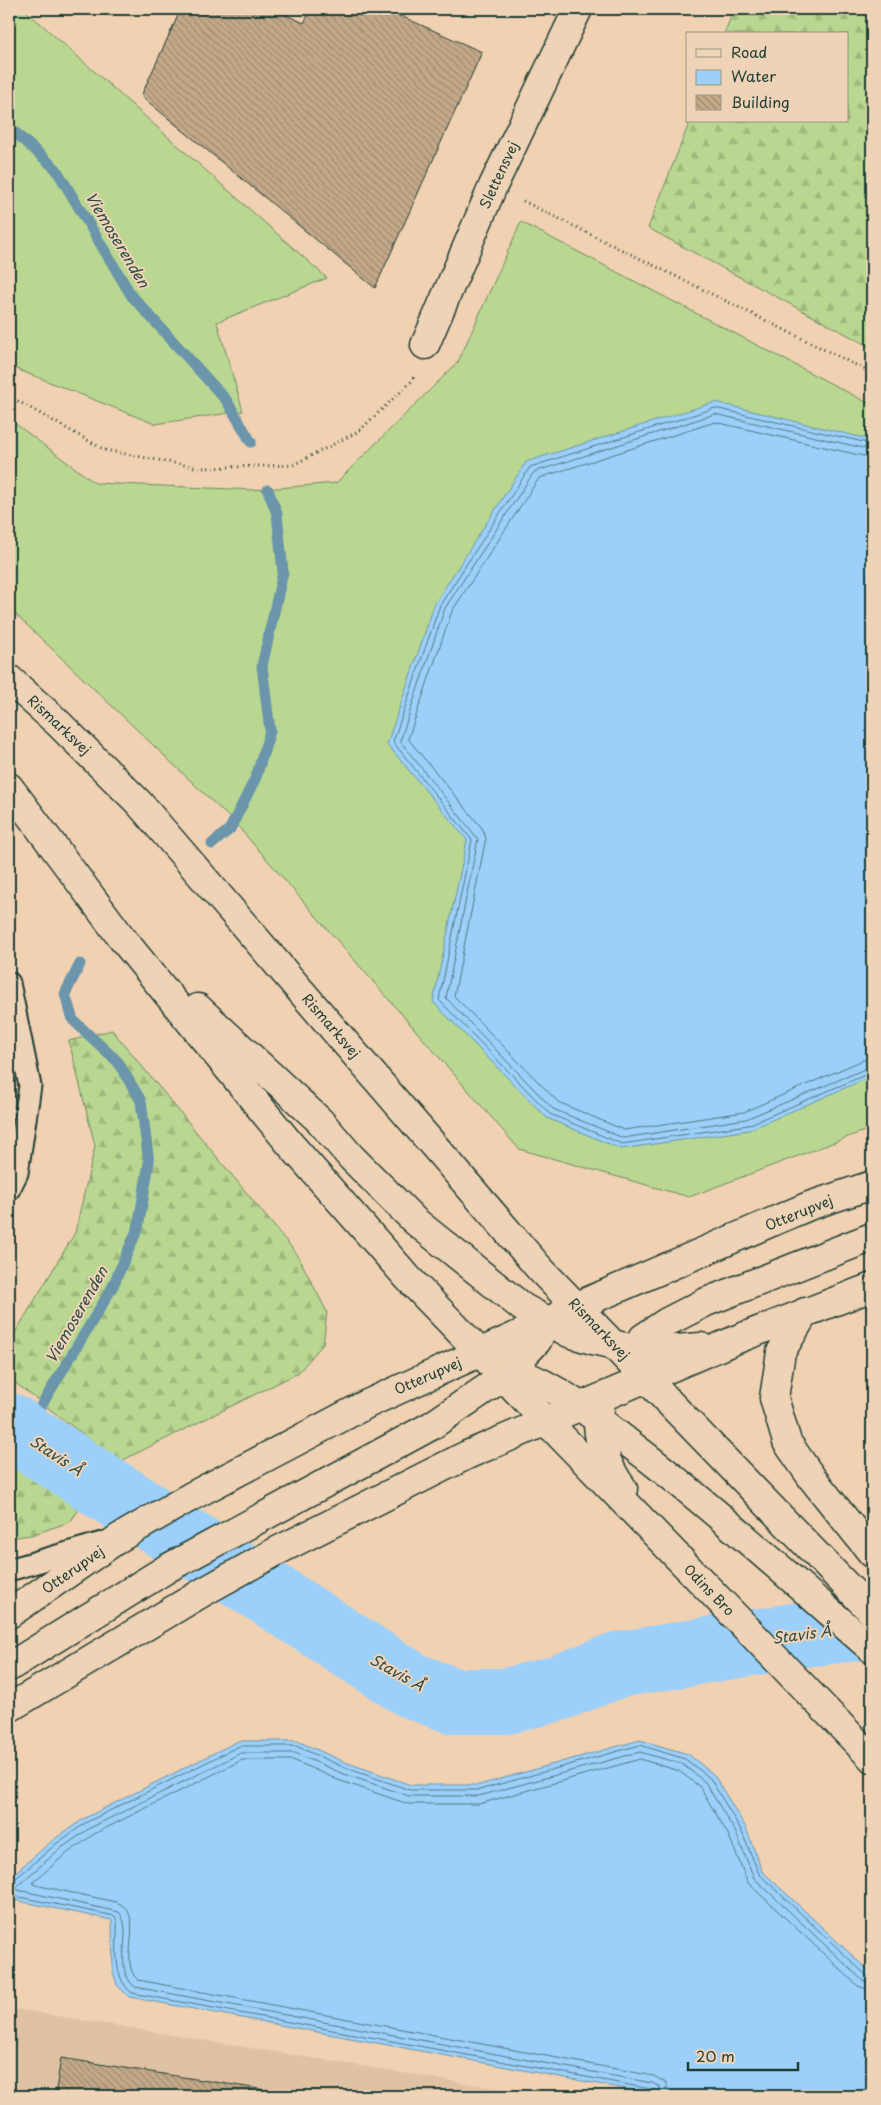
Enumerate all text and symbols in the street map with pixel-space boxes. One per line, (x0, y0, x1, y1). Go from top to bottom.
legend (686, 32, 848, 122)
text: Road (731, 40, 767, 63)
text: Water (731, 64, 776, 87)
text: Building (731, 90, 790, 113)
street label: Slettensvej (474, 138, 523, 212)
water label: Viemoserenden (81, 187, 156, 292)
street label: Rismarksvej (23, 690, 96, 760)
street label: Rismarksvej (297, 989, 366, 1063)
street label: Otterupvej (762, 1189, 836, 1236)
water label: Viemoserenden (39, 1261, 113, 1367)
street label: Rismarksvej (564, 1293, 635, 1365)
street label: Otterupvej (391, 1351, 465, 1400)
water label: Stavis Å (26, 1429, 88, 1481)
street label: Otterupvej (37, 1540, 108, 1599)
street label: Odins Bro (679, 1559, 740, 1621)
water label: Stavis Å (771, 1618, 833, 1649)
water label: Stavis Å (366, 1647, 430, 1696)
scale bar (688, 2040, 798, 2072)
text: 20 m (696, 2044, 735, 2067)

